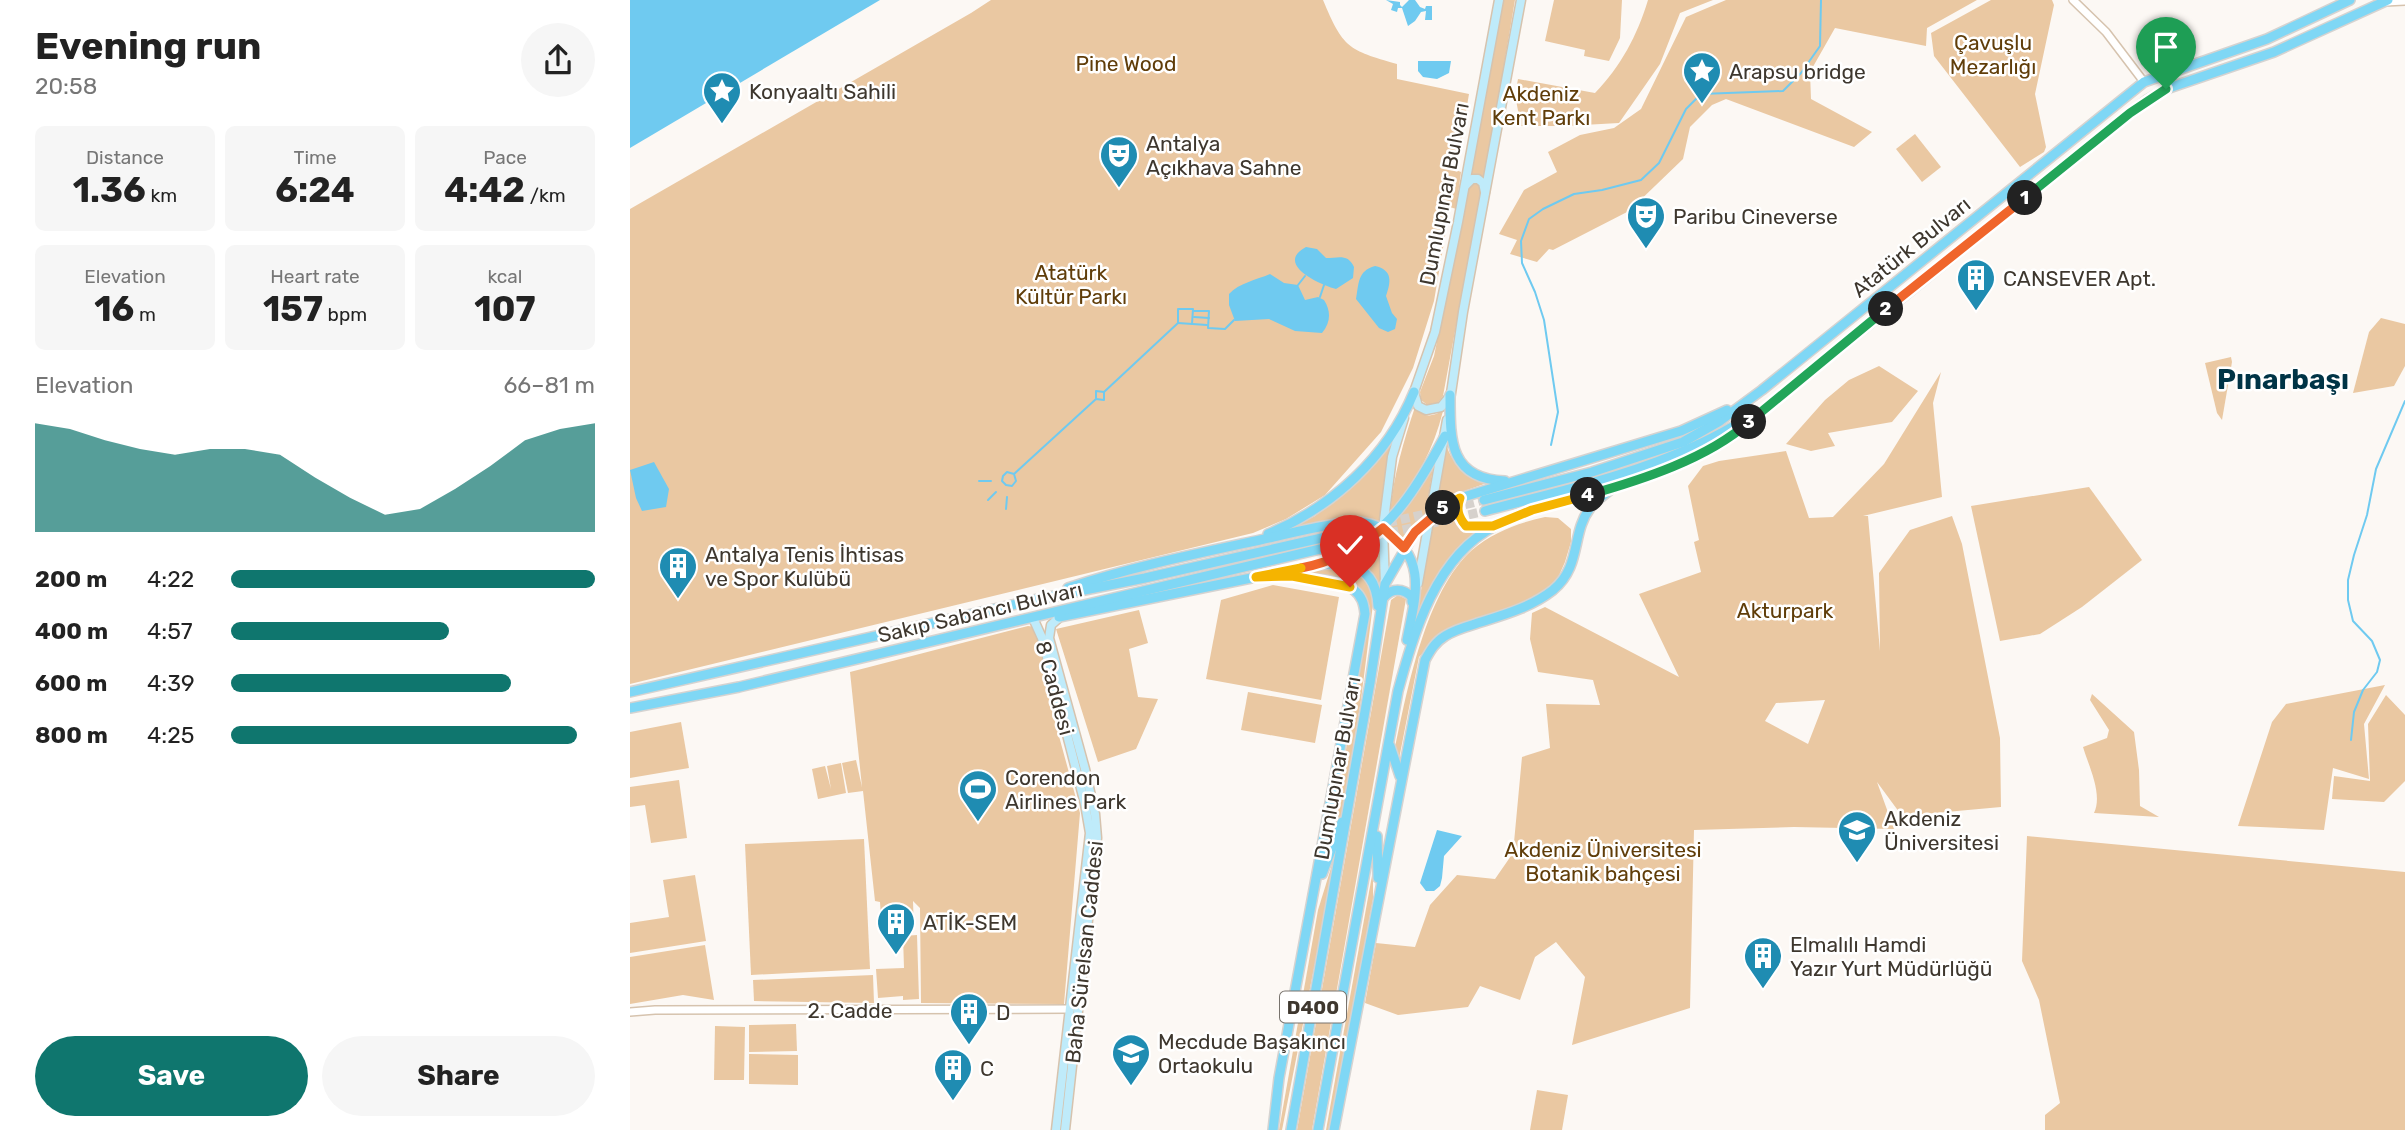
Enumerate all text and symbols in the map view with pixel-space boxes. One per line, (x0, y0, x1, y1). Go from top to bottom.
pin (2136, 17, 2196, 89)
text: Evening run (35, 23, 261, 69)
button: share (521, 23, 595, 97)
icon: arrive (2147, 28, 2185, 66)
park label: Çavuşlu Mezarlığı (1950, 30, 2036, 79)
place icon: Arapsu bridge (1681, 50, 1723, 105)
park label: Pine Wood (1076, 51, 1176, 76)
place label: Arapsu bridge (1729, 59, 1866, 84)
place icon: Konyaaltı Sahili (701, 70, 743, 125)
text: 20:58 (35, 72, 97, 100)
place label: Konyaaltı Sahili (749, 79, 896, 104)
park label: Akdeniz Kent Parkı (1492, 81, 1590, 130)
street label: Dumlupınar Bulvarı (1414, 100, 1474, 288)
place label: Antalya Açıkhava Sahne (1146, 131, 1302, 180)
theatre icon: Antalya Açıkhava Sahne (1098, 134, 1140, 189)
text: Distance (86, 146, 164, 169)
text: Time (293, 146, 337, 169)
text: Pace (483, 146, 527, 169)
text: 1.36 (73, 169, 146, 211)
text: 6:24 (275, 169, 355, 211)
text: 4:42 (444, 169, 525, 211)
pin: 1 (2008, 180, 2042, 216)
text: km (146, 184, 177, 207)
text: /km (525, 184, 566, 207)
text: 1 (2020, 186, 2029, 209)
street label: Atatürk Bulvarı (1847, 192, 1975, 302)
theatre icon: Paribu Cineverse (1625, 195, 1667, 250)
place label: Paribu Cineverse (1673, 204, 1838, 229)
building icon: CANSEVER Apt. (1955, 257, 1997, 312)
park label: Atatürk Kültür Parkı (1015, 260, 1127, 309)
text: Elevation (84, 265, 166, 288)
text: Heart rate (270, 265, 360, 288)
text: kcal (488, 265, 522, 288)
place label: CANSEVER Apt. (2003, 266, 2156, 291)
text: 16 (94, 288, 134, 330)
text: 157 (263, 288, 323, 330)
text: 107 (474, 288, 536, 330)
pin: 2 (1868, 292, 1904, 326)
text: 2 (1879, 297, 1892, 320)
text: m (134, 303, 156, 326)
text: bpm (323, 303, 367, 326)
district label: Pınarbaşı (2217, 363, 2349, 396)
text: Elevation (35, 371, 134, 399)
text: 66–81 m (504, 371, 595, 399)
pin: 3 (1732, 404, 1766, 440)
text: 3 (1742, 410, 1755, 433)
pin: 4 (1570, 477, 1606, 512)
text: 4 (1581, 483, 1594, 506)
pin: 5 (1426, 490, 1460, 526)
text: 5 (1436, 496, 1449, 519)
pin (1320, 515, 1380, 587)
icon: check (1331, 526, 1369, 564)
place label: Antalya Tenis İhtisas ve Spor Kulübü (705, 542, 904, 591)
building icon: Antalya Tenis İhtisas ve Spor Kulübü (657, 545, 699, 600)
text: 200 m (35, 565, 107, 593)
text: 4:22 (147, 565, 194, 593)
street label: Sakıp Sabancı Bulvarı (875, 576, 1085, 648)
park label: Akturpark (1737, 598, 1833, 623)
text: 400 m (35, 617, 108, 645)
text: 4:57 (147, 617, 193, 645)
street label: 8 Caddesi (1030, 638, 1080, 738)
text: 600 m (35, 669, 107, 697)
text: 4:39 (147, 669, 195, 697)
street label: Dumlupınar Bulvarı (1309, 674, 1365, 862)
text: 800 m (35, 721, 108, 749)
text: 4:25 (147, 721, 194, 749)
place label: Corendon Airlines Park (1005, 765, 1127, 814)
sports icon: Corendon Airlines Park (957, 768, 999, 823)
place label: Akdeniz Üniversitesi (1884, 806, 1999, 855)
school or university icon: Akdeniz Üniversitesi (1836, 809, 1878, 864)
park label: Akdeniz Üniversitesi Botanik bahçesi (1504, 837, 1702, 886)
street label: Baha Sürelsan Caddesi (1060, 839, 1108, 1065)
building icon: ATİK-SEM (875, 901, 917, 956)
place label: ATİK-SEM (923, 910, 1017, 935)
place label: Elmalılı Hamdi Yazır Yurt Müdürlüğü (1790, 932, 1992, 981)
building icon: Elmalılı Hamdi Yazır Yurt Müdürlüğü (1742, 935, 1784, 990)
building icon: D (948, 991, 990, 1046)
road number: D400 (1280, 992, 1346, 1023)
street label: 2. Cadde (807, 998, 893, 1023)
place label: D (996, 1000, 1010, 1025)
place label: Mecdude Başakıncı Ortaokulu (1158, 1029, 1346, 1078)
school or university icon: Mecdude Başakıncı Ortaokulu (1110, 1032, 1152, 1087)
button: Save (35, 1036, 308, 1116)
button: Share (322, 1036, 595, 1116)
building icon: C (932, 1047, 974, 1102)
place label: C (980, 1056, 994, 1081)

